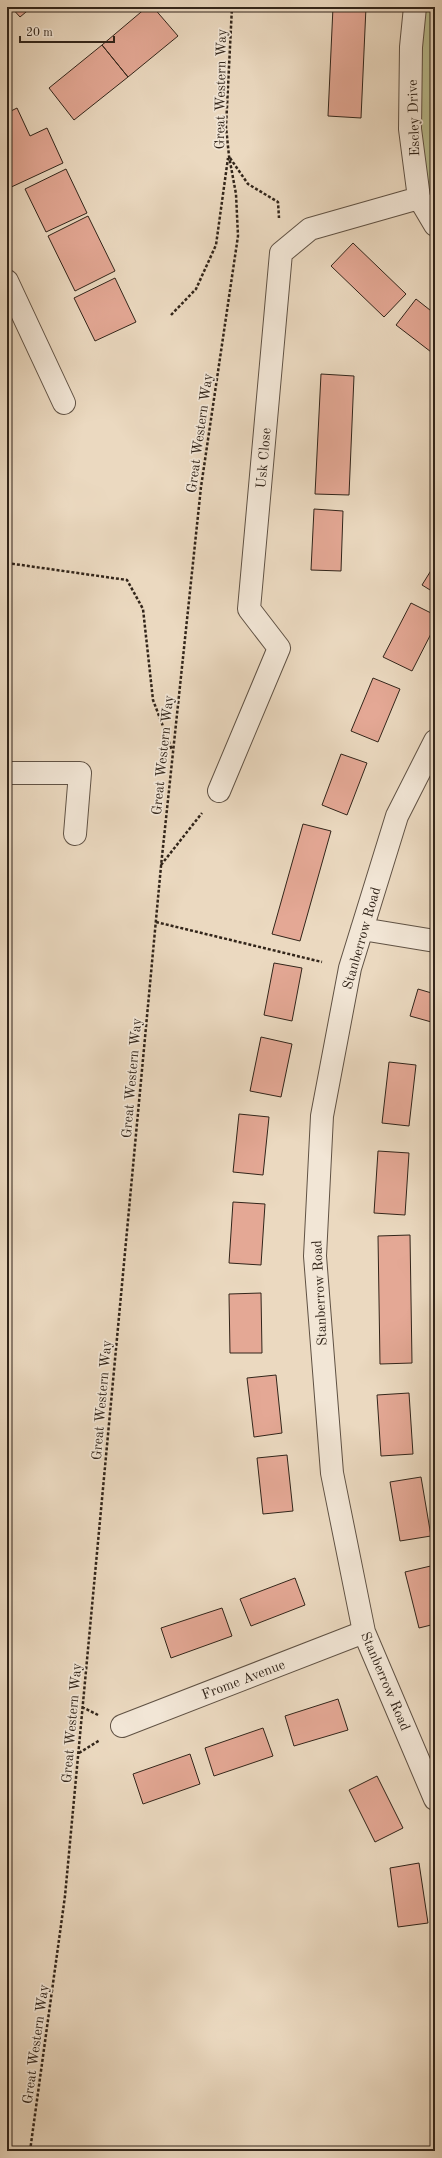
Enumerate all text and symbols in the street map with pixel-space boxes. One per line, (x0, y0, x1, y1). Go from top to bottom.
scale bar (20, 18, 114, 44)
text: 20 m (26, 27, 53, 39)
street label: Great Western Way (213, 28, 229, 149)
street label: Escley Drive (406, 79, 422, 157)
street label: Great Western Way (185, 372, 215, 494)
street label: Usk Close (254, 427, 274, 489)
street label: Great Western Way (150, 694, 176, 816)
street label: Stanberrow Road (341, 885, 383, 991)
street label: Great Western Way (120, 1017, 144, 1139)
street label: Stanberrow Road (310, 1240, 330, 1346)
street label: Great Western Way (90, 1339, 114, 1461)
street label: Stanberrow Road (358, 1630, 412, 1733)
street label: Frome Avenue (200, 1658, 287, 1702)
street label: Great Western Way (60, 1662, 84, 1784)
street label: Great Western Way (21, 1983, 51, 2105)

